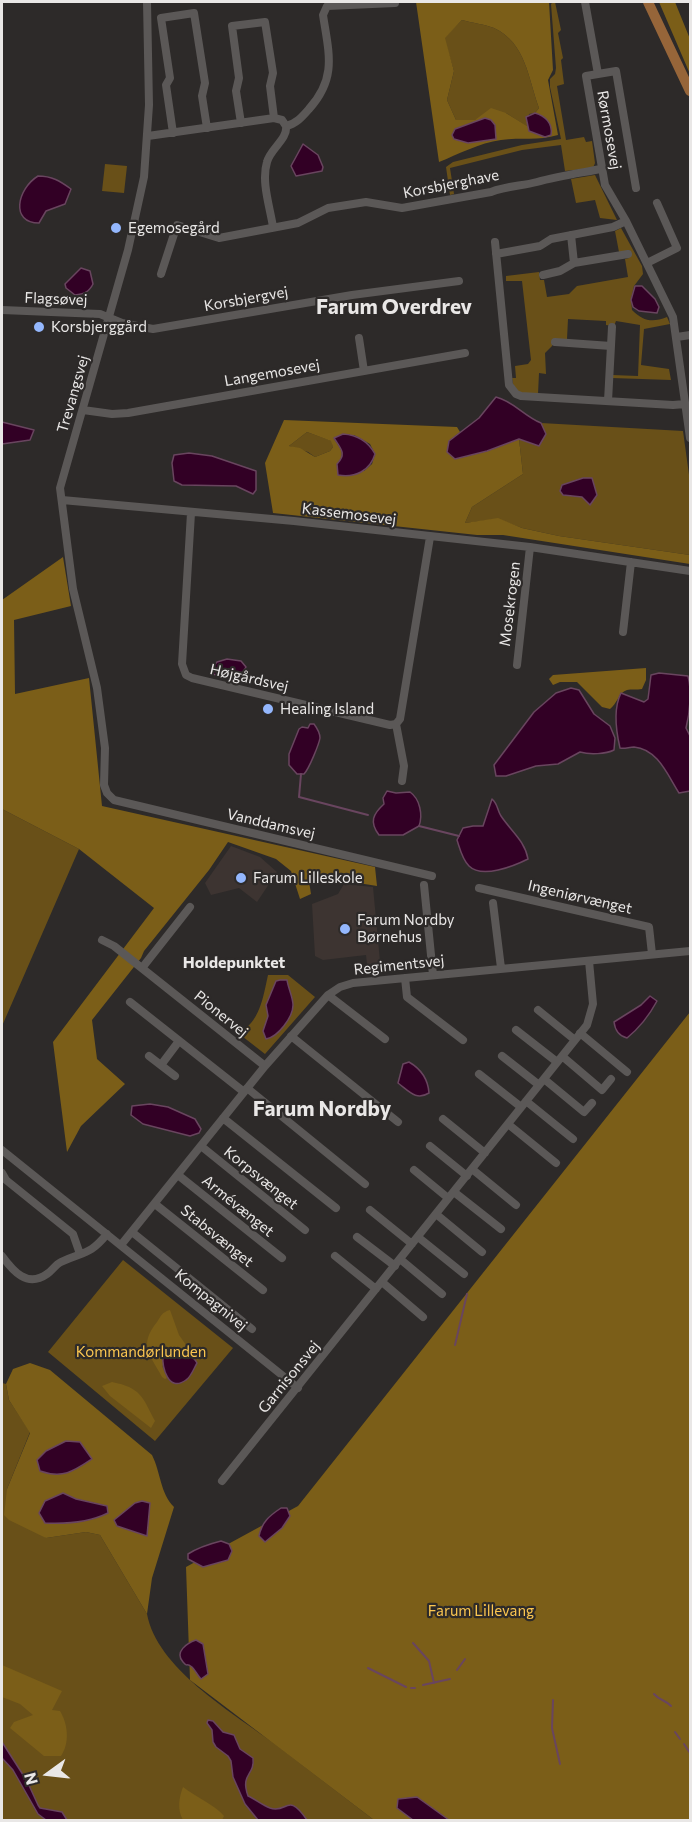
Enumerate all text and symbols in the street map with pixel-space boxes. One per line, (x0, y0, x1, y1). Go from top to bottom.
street label: Rørmosevej (593, 89, 625, 171)
street label: Korsbjerghave (401, 166, 501, 202)
place label: Egemosegård (128, 219, 220, 237)
marker: Egemosegård (109, 221, 123, 235)
street label: Korsbjergvej (203, 283, 289, 315)
street label: Flagsøvej (24, 289, 88, 309)
district label: Farum Overdrev (316, 294, 472, 320)
place label: Korsbjerggård (51, 318, 147, 336)
marker: Korsbjerggård (32, 320, 46, 334)
street label: Trevangsvej (53, 353, 93, 435)
street label: Langemosevej (223, 356, 321, 390)
street label: Kassemosevej (301, 499, 397, 529)
street label: Mosekrogen (496, 561, 524, 647)
street label: Højgårdsvej (208, 660, 290, 696)
place label: Healing Island (280, 700, 374, 718)
marker: Healing Island (261, 702, 275, 716)
street label: Vanddamsvej (225, 805, 317, 843)
place label: Farum Lilleskole (253, 869, 363, 887)
marker: Farum Lilleskole (234, 871, 248, 885)
street label: Ingeniørvænget (526, 876, 634, 918)
place label: Farum Nordby Børnehus (357, 911, 455, 946)
marker: Farum Nordby Børnehus (338, 922, 352, 936)
street label: Regimentsvej (353, 951, 445, 979)
district label: Holdepunktet (183, 953, 285, 973)
street label: Pionervej (191, 987, 251, 1041)
district label: Farum Nordby (253, 1096, 391, 1122)
street label: Korpsvænget (220, 1143, 302, 1213)
street label: Armévænget (198, 1171, 278, 1241)
street label: Stabsvænget (177, 1201, 257, 1271)
street label: Kompagnivej (171, 1265, 251, 1335)
street label: Garnisonsvej (254, 1337, 324, 1417)
park label: Kommandørlunden (76, 1343, 206, 1361)
park label: Farum Lillevang (428, 1602, 534, 1620)
north arrow (18, 1744, 78, 1804)
text: N (19, 1771, 41, 1787)

